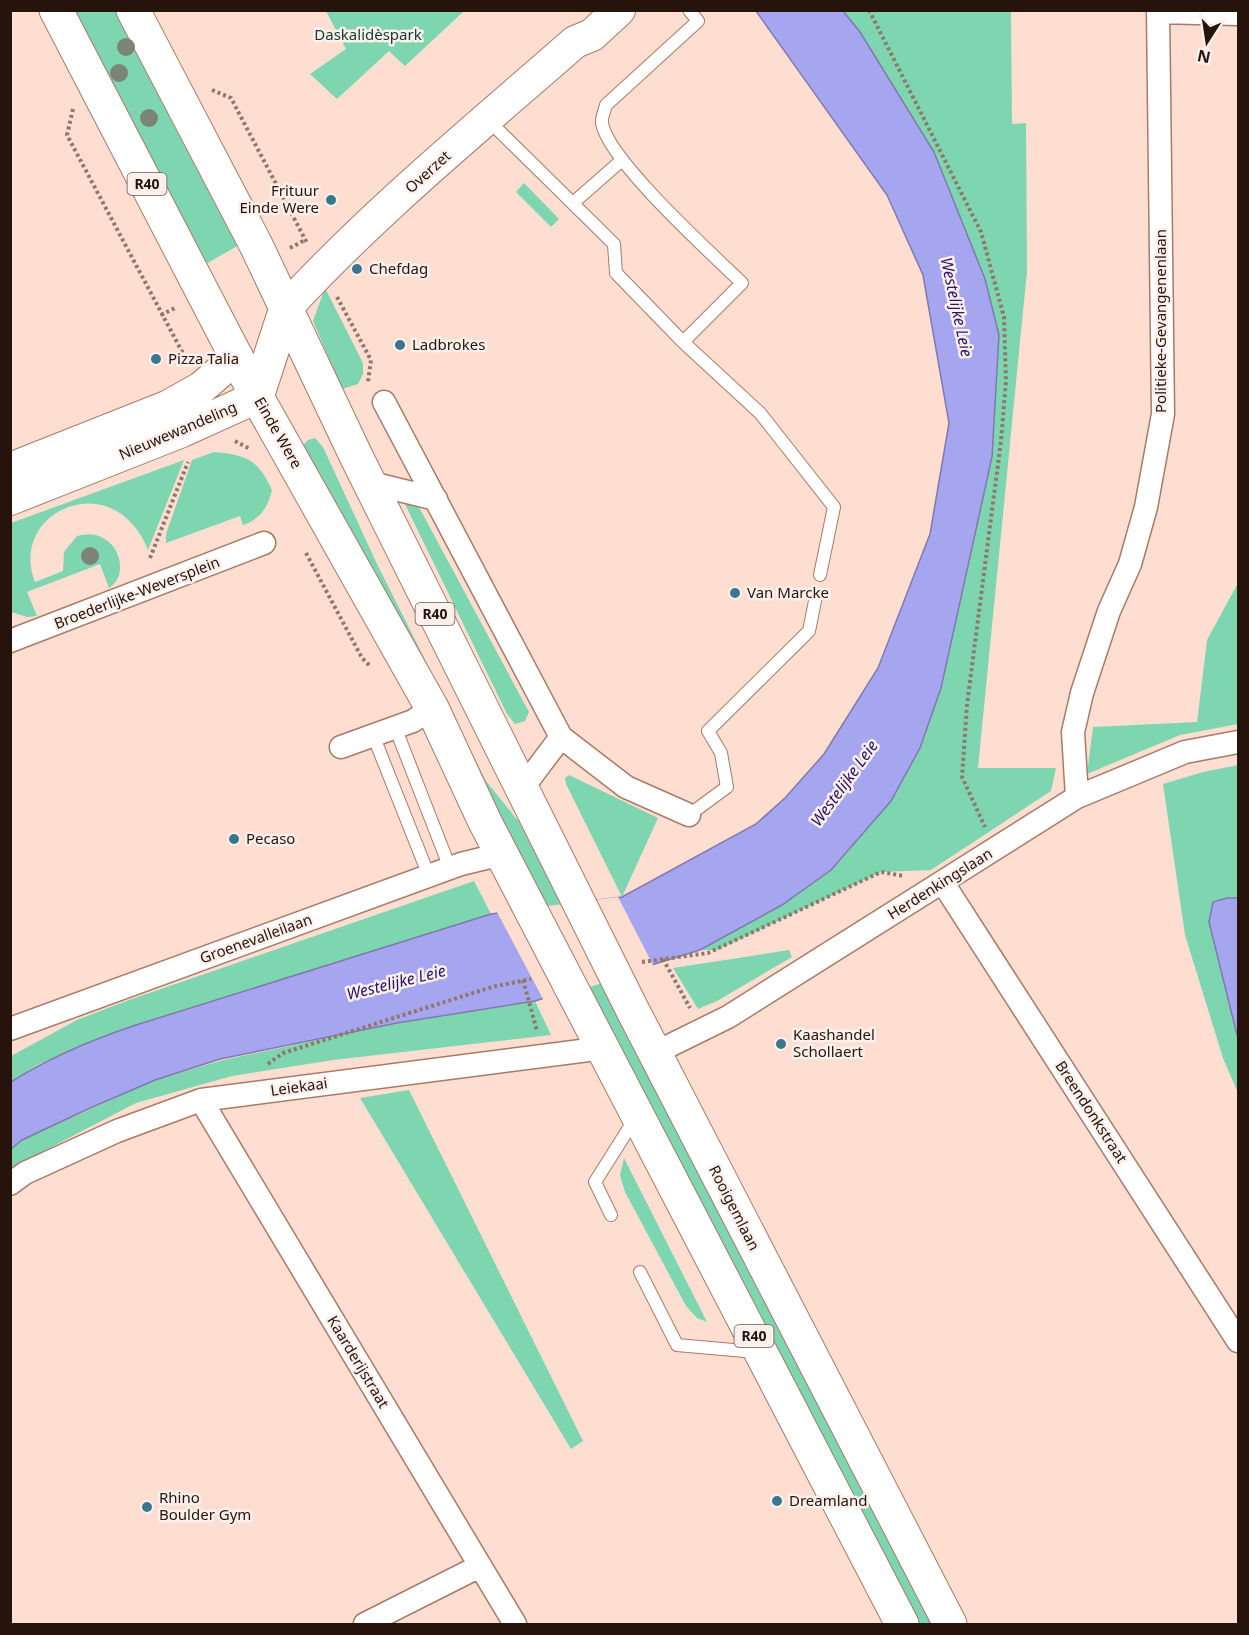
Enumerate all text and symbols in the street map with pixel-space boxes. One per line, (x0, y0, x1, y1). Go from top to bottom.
north arrow (1177, 12, 1237, 72)
park label: Daskalidèspark (314, 24, 422, 44)
text: N (1195, 45, 1213, 69)
street label: Overzet (400, 145, 455, 197)
road number: R40 (128, 173, 166, 195)
place label: Frituur Einde Were (239, 180, 319, 217)
marker: Frituur Einde Were (324, 193, 338, 207)
street label: Politieke-Gevangenenlaan (1150, 229, 1170, 413)
water label: Westelijke Leie (936, 255, 978, 359)
place label: Chefdag (369, 258, 428, 278)
marker: Chefdag (350, 262, 364, 276)
place label: Ladbrokes (412, 334, 485, 354)
marker: Ladbrokes (393, 338, 407, 352)
place label: Pizza Talia (168, 348, 239, 368)
marker: Pizza Talia (149, 352, 163, 366)
street label: Einde Were (250, 393, 307, 472)
street label: Nieuwewandeling (116, 396, 240, 464)
street label: Broederlijke-Weversplein (51, 551, 222, 633)
place label: Van Marcke (747, 582, 829, 602)
marker: Van Marcke (728, 586, 742, 600)
road number: R40 (416, 603, 454, 625)
water label: Westelijke Leie (805, 735, 883, 831)
place label: Pecaso (246, 828, 295, 848)
marker: Pecaso (227, 832, 241, 846)
street label: Herdenkingslaan (883, 843, 996, 923)
street label: Groenevalleilaan (197, 909, 314, 968)
water label: Westelijke Leie (344, 959, 448, 1005)
place label: Kaashandel Schollaert (793, 1024, 875, 1061)
marker: Kaashandel Schollaert (774, 1037, 788, 1051)
street label: Breendonkstraat (1051, 1056, 1133, 1167)
street label: Leiekaai (269, 1072, 329, 1100)
street label: Rooigemlaan (705, 1162, 765, 1254)
street label: Kaarderijstraat (323, 1312, 395, 1412)
road number: R40 (734, 1325, 774, 1347)
place label: Rhino Boulder Gym (159, 1487, 251, 1524)
place label: Dreamland (789, 1490, 868, 1510)
marker: Dreamland (770, 1494, 784, 1508)
marker: Rhino Boulder Gym (140, 1500, 154, 1514)

